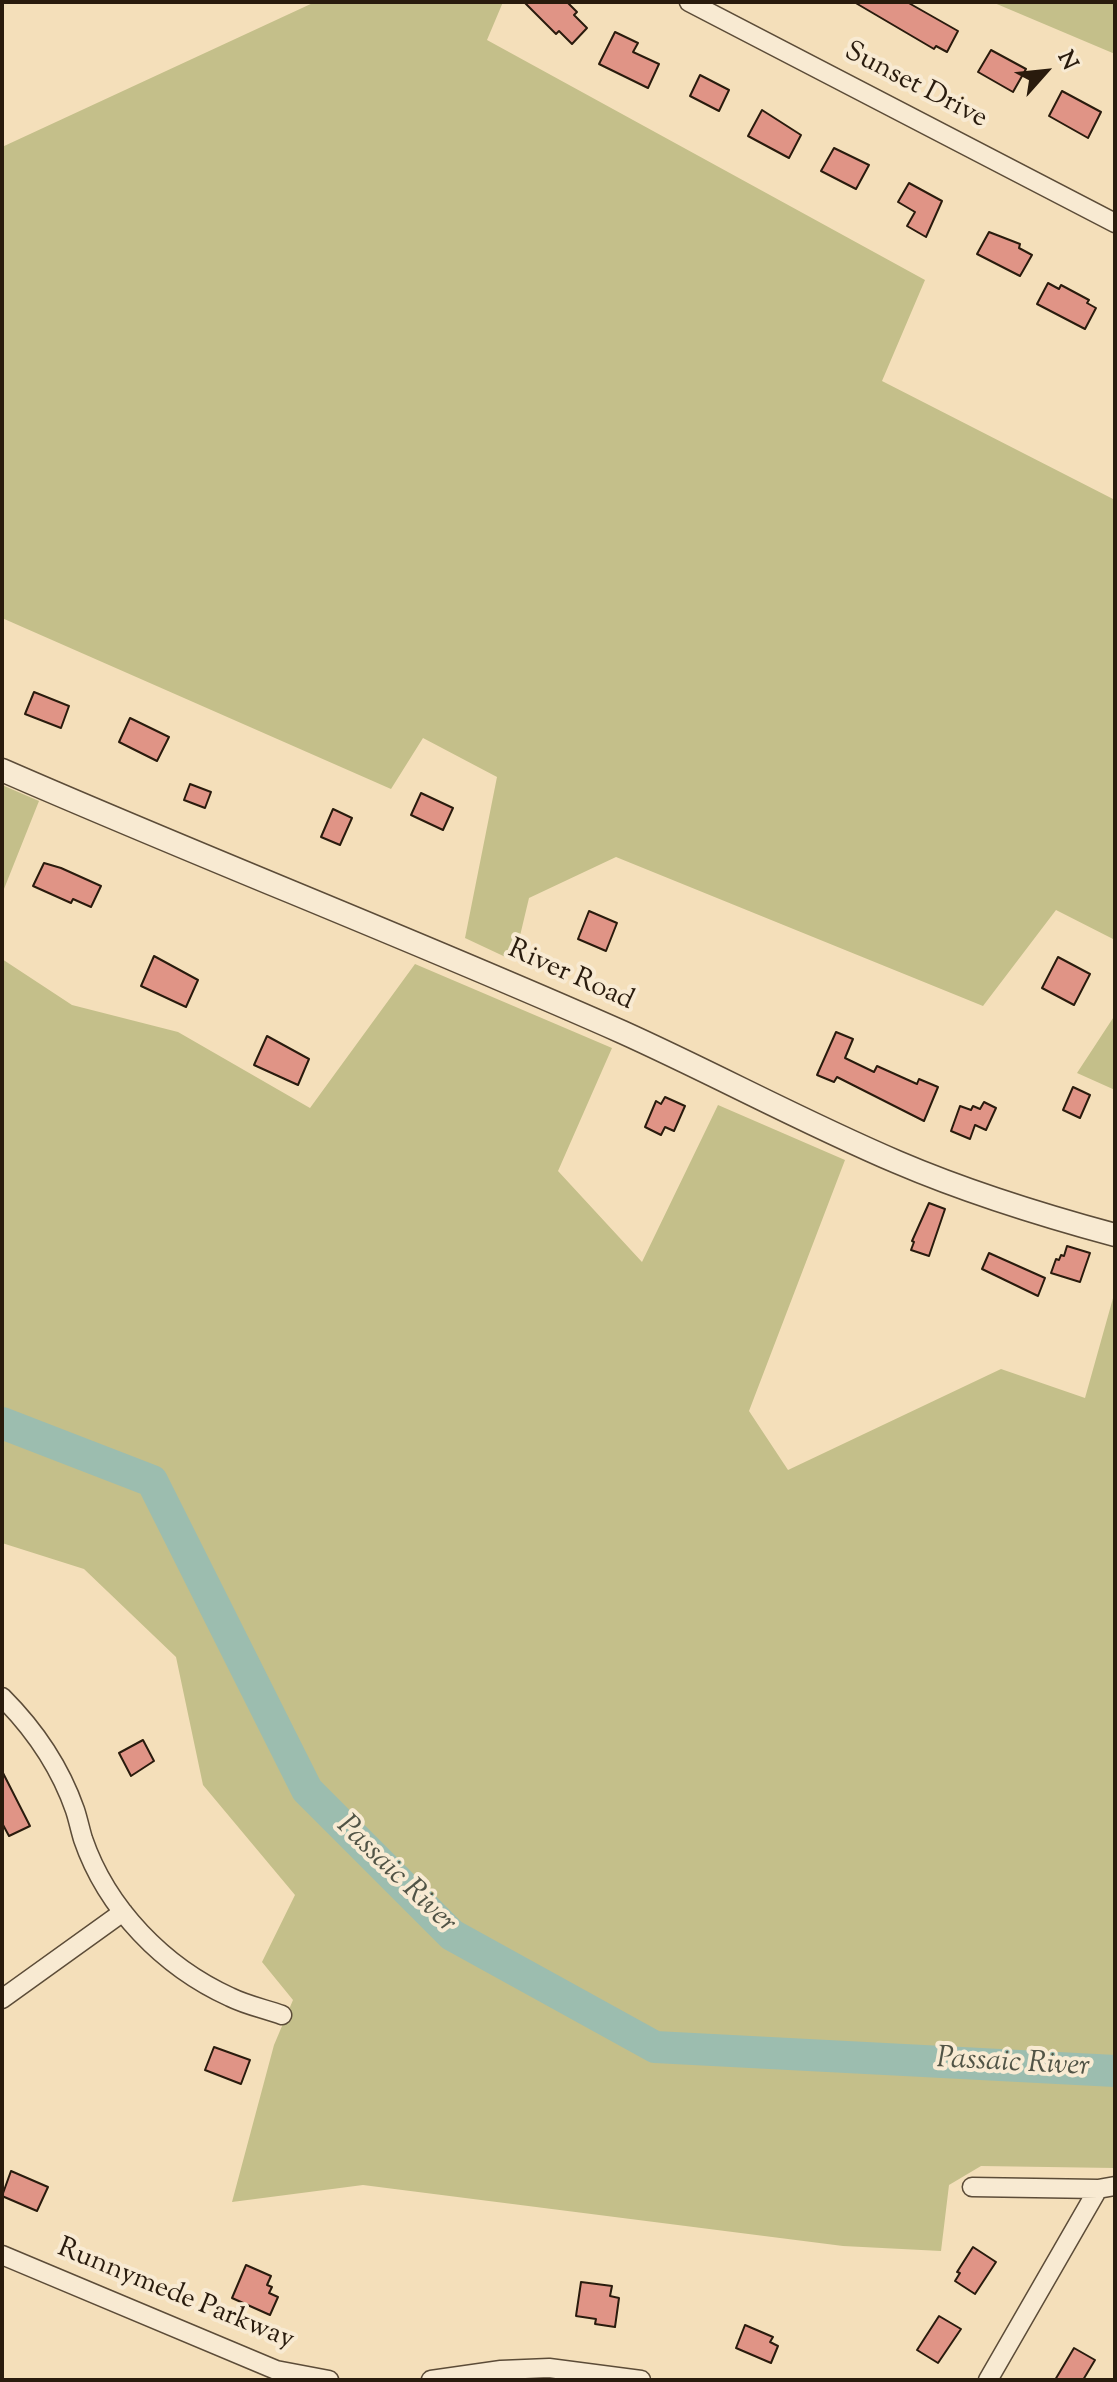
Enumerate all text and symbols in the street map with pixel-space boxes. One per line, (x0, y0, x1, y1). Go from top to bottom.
north arrow (1005, 32, 1085, 112)
street label: Sunset Drive (838, 37, 992, 137)
text: N (1048, 46, 1085, 76)
street label: River Road (502, 934, 638, 1020)
water label: Passaic River (327, 1810, 463, 1942)
water label: Passaic River (935, 2043, 1091, 2087)
street label: Runnymede Parkway (52, 2233, 298, 2359)

